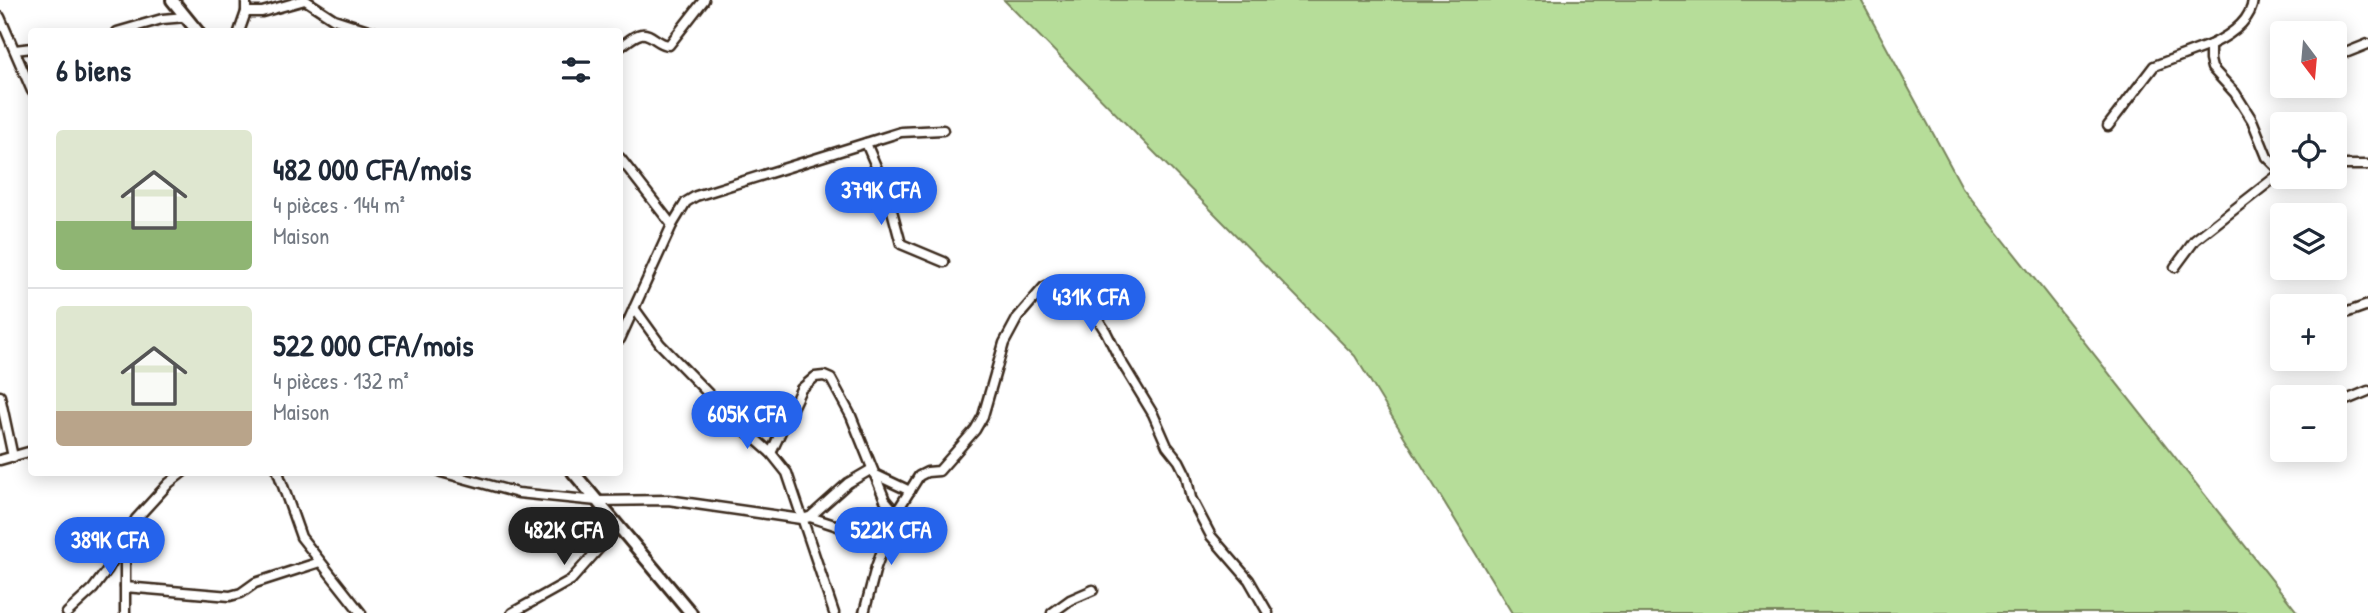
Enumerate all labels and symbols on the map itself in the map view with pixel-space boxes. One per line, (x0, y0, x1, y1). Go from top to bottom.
north arrow (2270, 21, 2347, 98)
pin: 379K CFA (809, 168, 953, 227)
pin: 431K CFA (1019, 274, 1163, 334)
pin: 605K CFA (675, 392, 819, 451)
pin: 482K CFA (492, 508, 636, 567)
pin: 522K CFA (819, 508, 963, 567)
pin: 389K CFA (38, 518, 182, 577)

